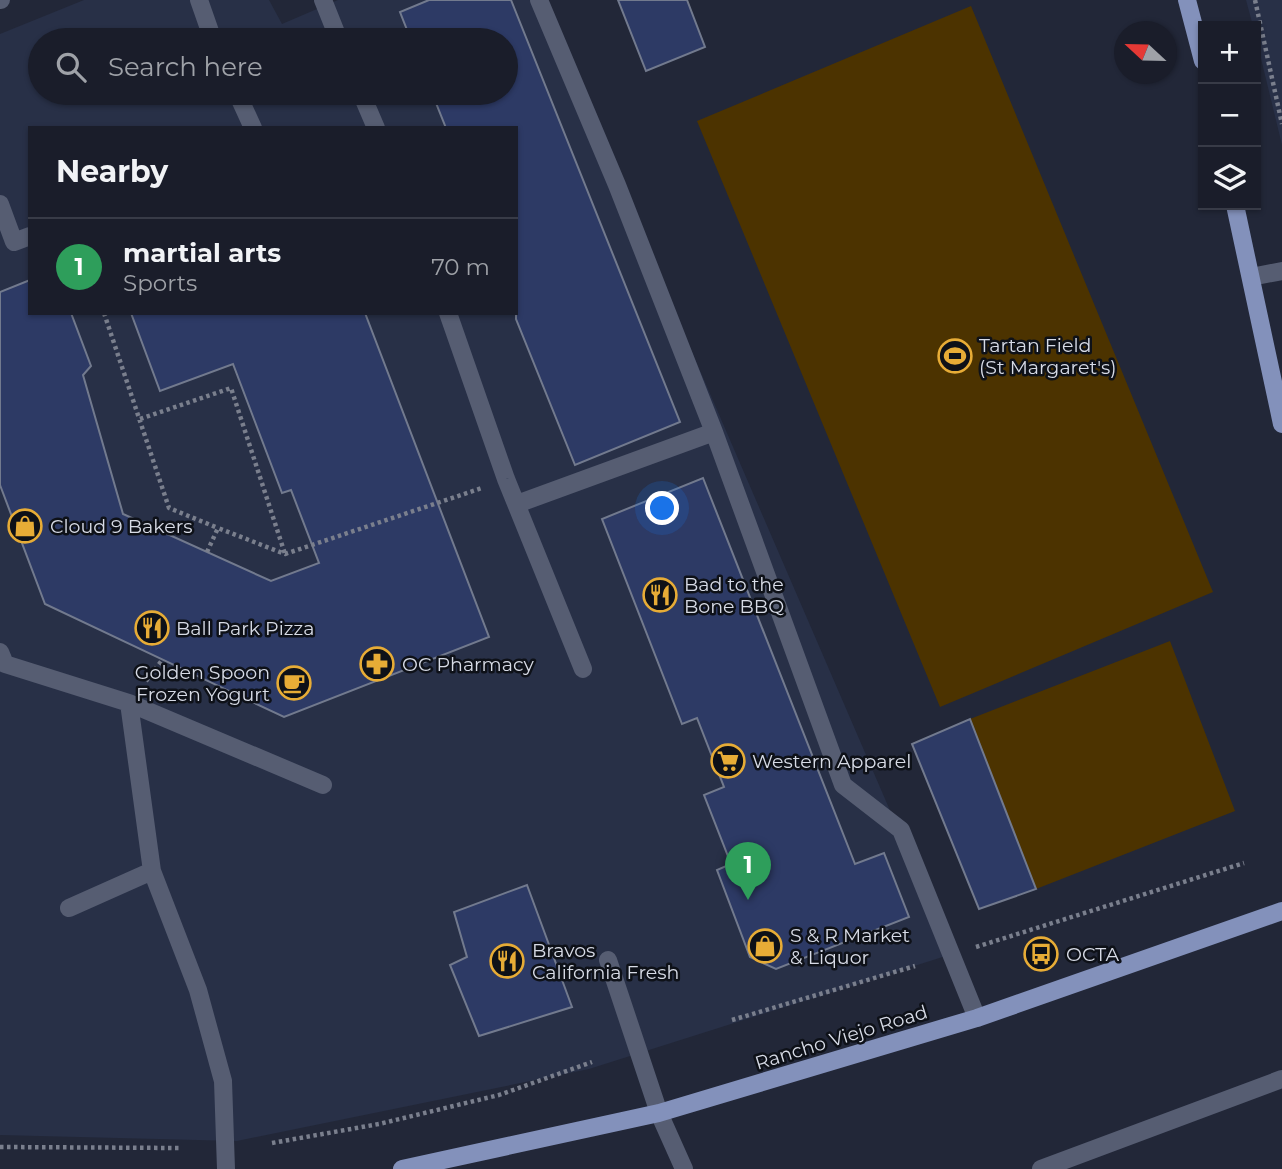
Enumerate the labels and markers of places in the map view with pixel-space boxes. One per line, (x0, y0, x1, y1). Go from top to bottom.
place label: Tartan Field (St Margaret's) (979, 334, 1117, 379)
sports icon: Tartan Field (St Margaret's) (936, 337, 974, 375)
shop icon: Cloud 9 Bakers (6, 507, 44, 545)
place label: Cloud 9 Bakers (50, 515, 193, 538)
place label: Bad to the Bone BBQ (684, 573, 784, 618)
restaurant icon: Bad to the Bone BBQ (641, 576, 679, 614)
restaurant icon: Ball Park Pizza (133, 609, 171, 647)
place label: Ball Park Pizza (176, 617, 315, 640)
pharmacy icon: OC Pharmacy (358, 645, 396, 683)
place label: OC Pharmacy (402, 653, 535, 676)
place label: Golden Spoon Frozen Yogurt (135, 661, 270, 706)
cafe icon: Golden Spoon Frozen Yogurt (275, 664, 313, 702)
supermarket icon: Western Apparel (709, 742, 747, 780)
place label: Western Apparel (752, 750, 911, 773)
pin: 1 (725, 842, 771, 900)
place label: S & R Market & Liquor (790, 924, 910, 969)
shop icon: S & R Market & Liquor (746, 927, 784, 965)
bus stop icon: OCTA (1022, 935, 1060, 973)
place label: Bravos California Fresh (532, 939, 679, 984)
restaurant icon: Bravos California Fresh (488, 942, 526, 980)
place label: OCTA (1066, 943, 1119, 966)

